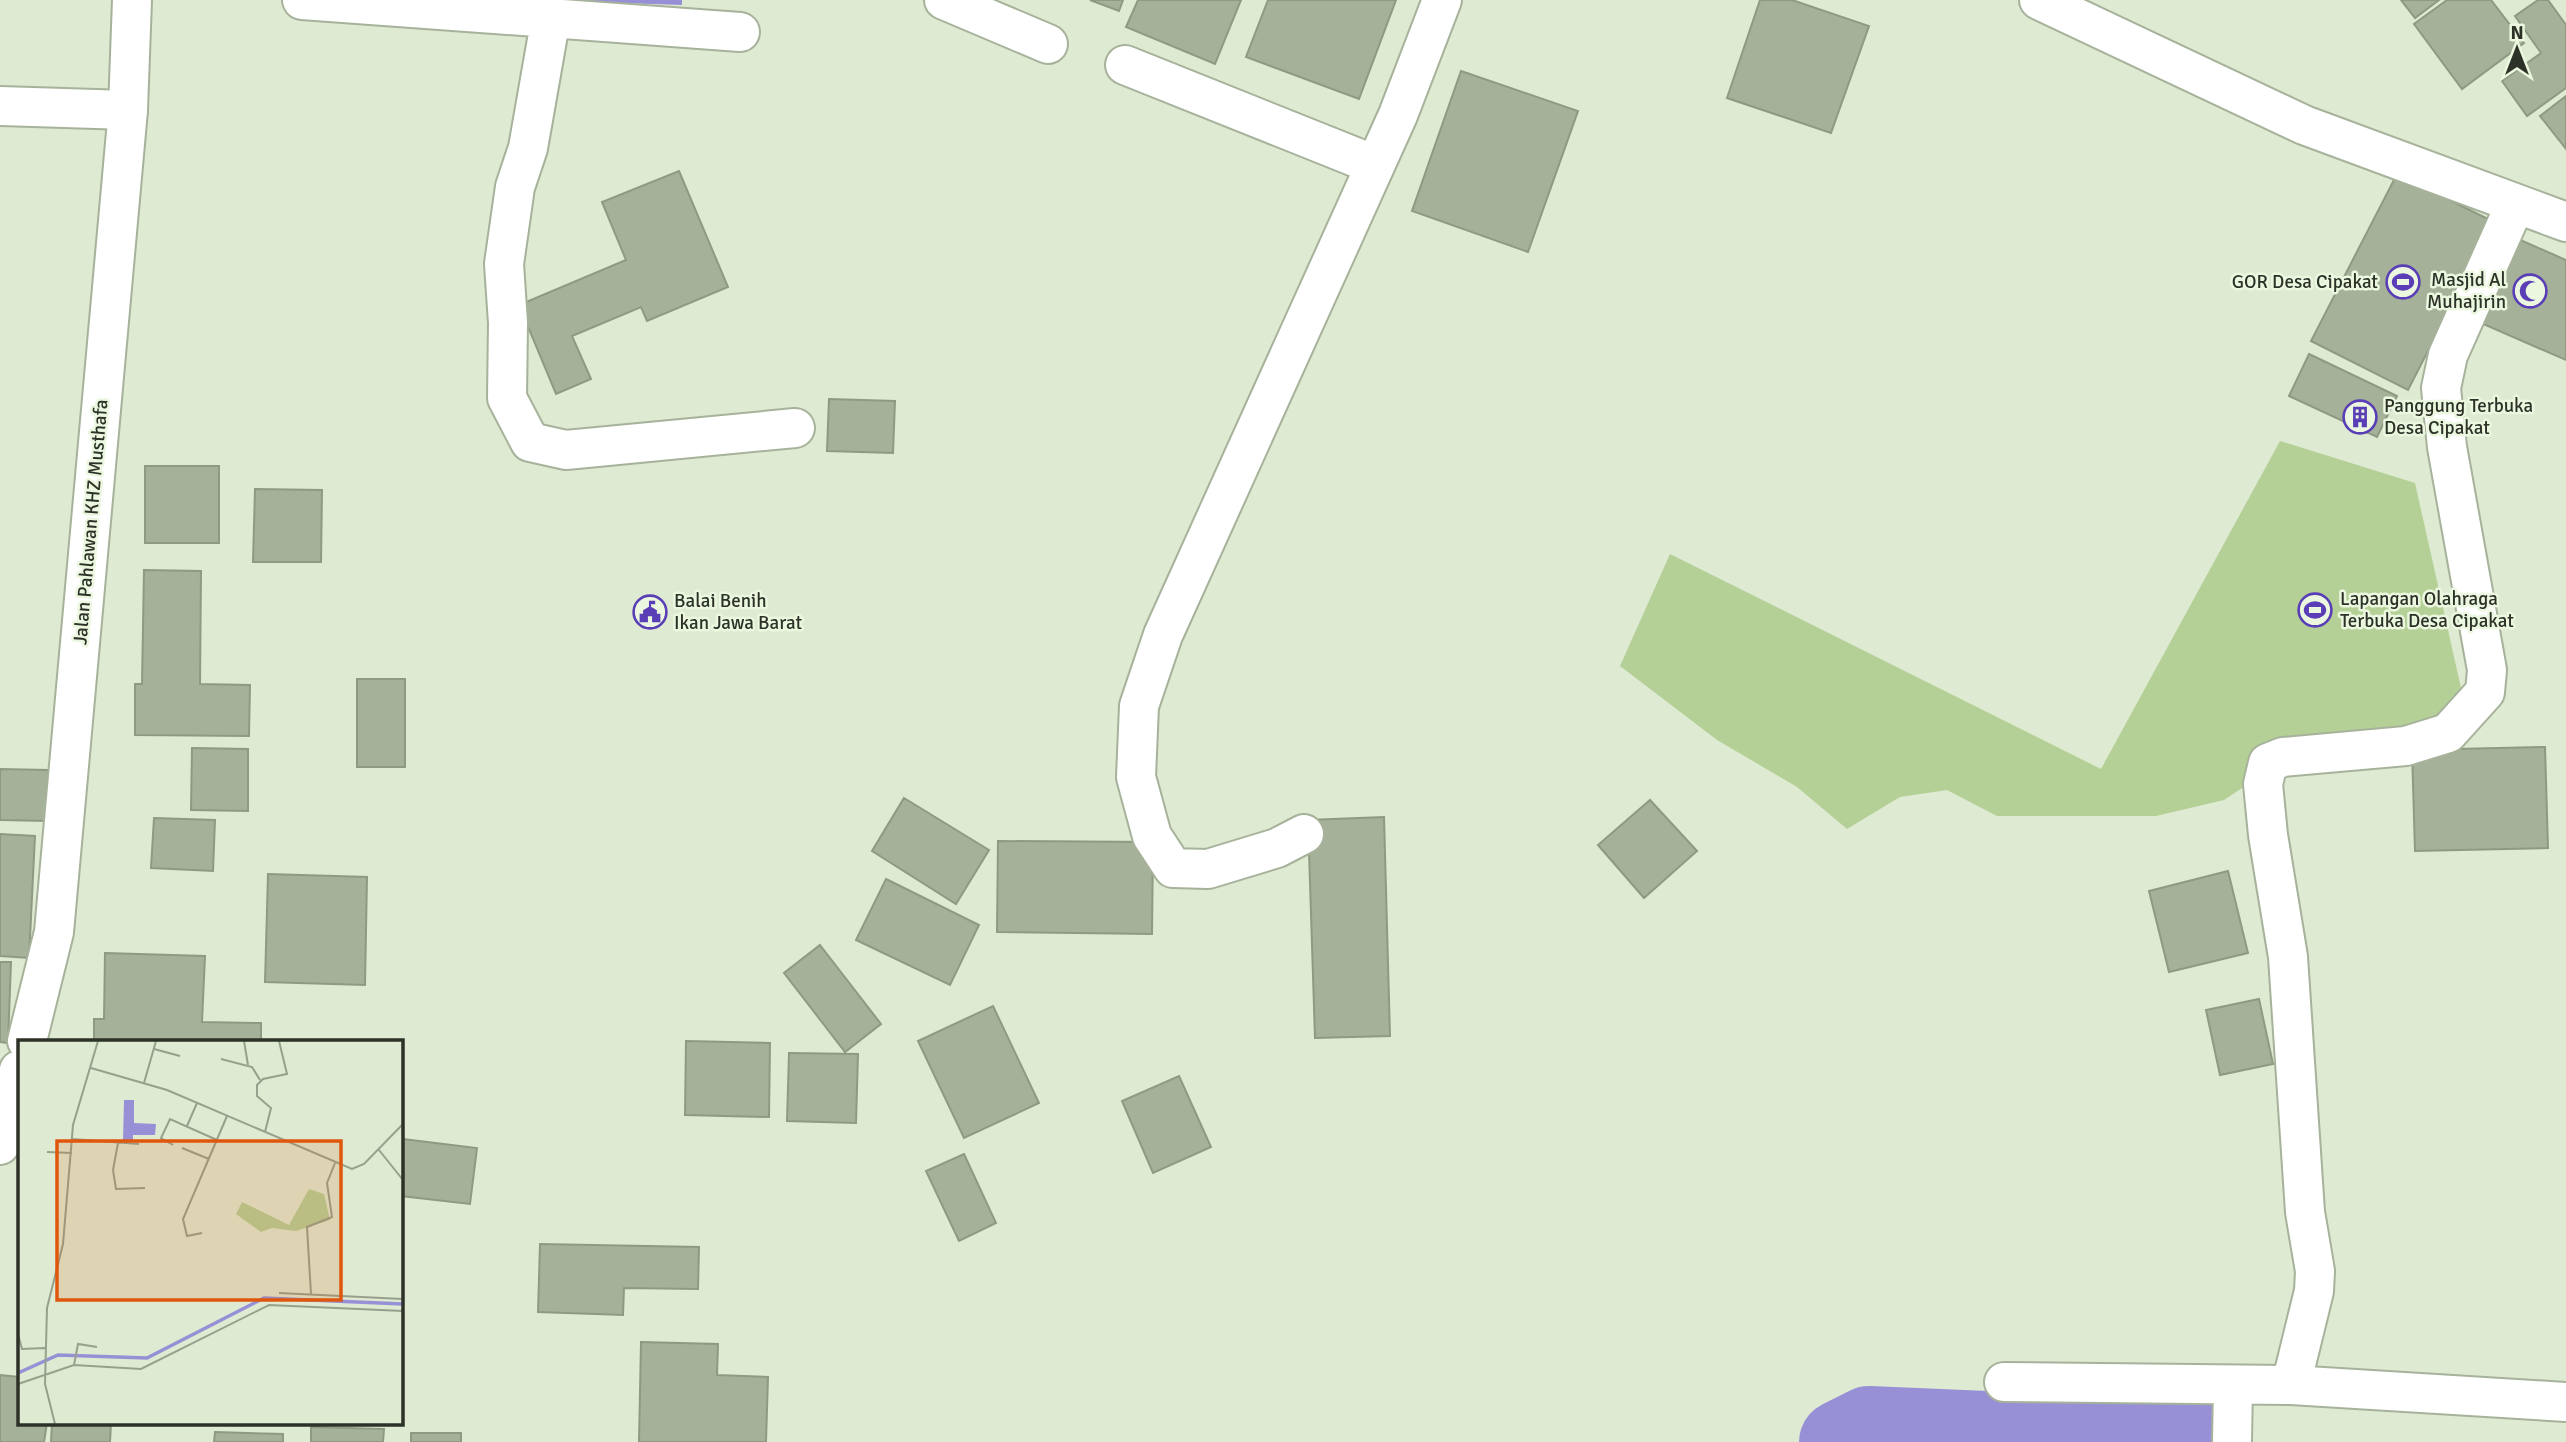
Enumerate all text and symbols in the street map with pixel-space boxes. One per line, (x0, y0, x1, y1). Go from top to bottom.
north arrow (2482, 14, 2552, 84)
text: N (2510, 21, 2524, 45)
sports icon: GOR Desa Cipakat (2384, 263, 2422, 301)
place label: Masjid Al Muhajirin (2427, 268, 2506, 314)
place label: GOR Desa Cipakat (2232, 270, 2378, 294)
mosque icon: Masjid Al Muhajirin (2511, 272, 2549, 310)
place label: Panggung Terbuka Desa Cipakat (2384, 394, 2533, 440)
street label: Jalan Pahlawan KHZ Musthafa (68, 398, 114, 646)
building icon: Panggung Terbuka Desa Cipakat (2341, 398, 2379, 436)
place label: Lapangan Olahraga Terbuka Desa Cipakat (2340, 587, 2514, 633)
place label: Balai Benih Ikan Jawa Barat (674, 589, 802, 635)
sports icon: Lapangan Olahraga Terbuka Desa Cipakat (2296, 591, 2334, 629)
public building icon: Balai Benih Ikan Jawa Barat (631, 593, 669, 631)
inset map (18, 1040, 402, 1424)

